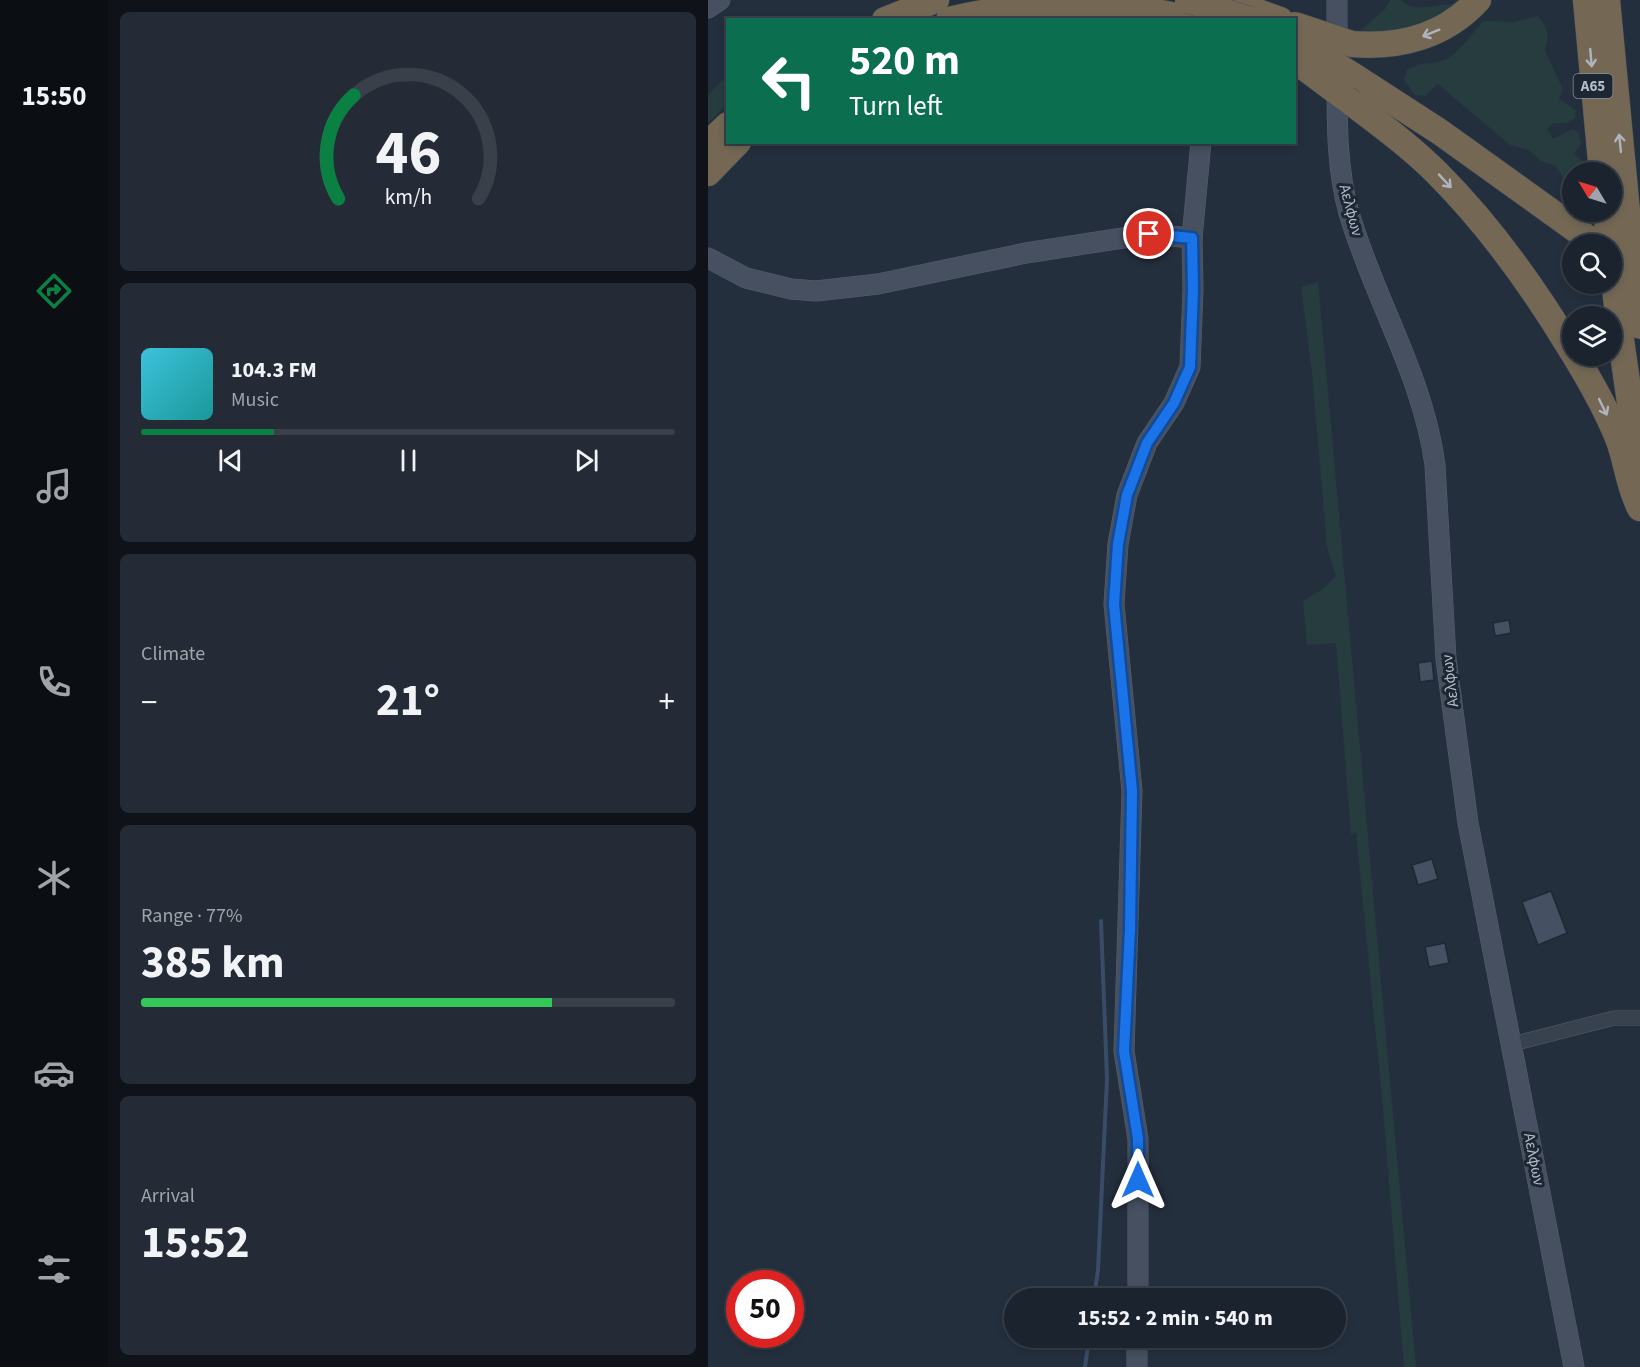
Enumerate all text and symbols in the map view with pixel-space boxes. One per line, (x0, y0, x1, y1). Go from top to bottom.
one-way arrow (1422, 28, 1441, 39)
text: 520 m (849, 31, 960, 91)
icon: left (750, 42, 828, 120)
one-way arrow (1586, 48, 1597, 68)
road number: Α65 (1574, 74, 1612, 98)
text: 15:50 (21, 77, 87, 116)
text: Turn left (849, 87, 943, 126)
text: 46 (375, 109, 441, 198)
one-way arrow (1614, 133, 1625, 153)
north arrow (1562, 162, 1622, 222)
map controls (1562, 162, 1622, 366)
one-way arrow (1438, 174, 1452, 189)
text: km/h (384, 182, 432, 213)
street label: Αελφων (1334, 182, 1369, 239)
pin (1123, 208, 1174, 259)
icon: arrive (1132, 217, 1165, 250)
button: search (1562, 234, 1622, 294)
icon: directions (33, 270, 75, 312)
button: layers (1562, 306, 1622, 366)
text: 104.3 FM (231, 354, 317, 386)
text: Music (231, 386, 279, 414)
one-way arrow (1598, 397, 1610, 415)
icon: previous (214, 444, 247, 477)
icon: pause (392, 444, 425, 477)
icon: next (570, 444, 603, 477)
icon: music (33, 465, 75, 507)
text: Climate (141, 640, 205, 668)
street label: Αελφων (1436, 653, 1464, 709)
icon: phone (33, 661, 75, 703)
text: 21° (376, 669, 440, 733)
text: − (141, 679, 157, 726)
text: + (659, 679, 675, 726)
icon: climate (33, 857, 75, 899)
text: Range · 77% (141, 902, 242, 930)
text: 385 km (141, 931, 285, 995)
icon: car (33, 1052, 75, 1094)
street label: Αελφων (1518, 1131, 1550, 1188)
position arrow (1106, 1148, 1170, 1212)
text: Arrival (141, 1182, 195, 1210)
text: 15:52 (141, 1211, 250, 1275)
icon: filters (33, 1248, 75, 1290)
speed limit sign: 50 (726, 1270, 804, 1348)
text: 15:52 · 2 min · 540 m (1077, 1302, 1273, 1334)

